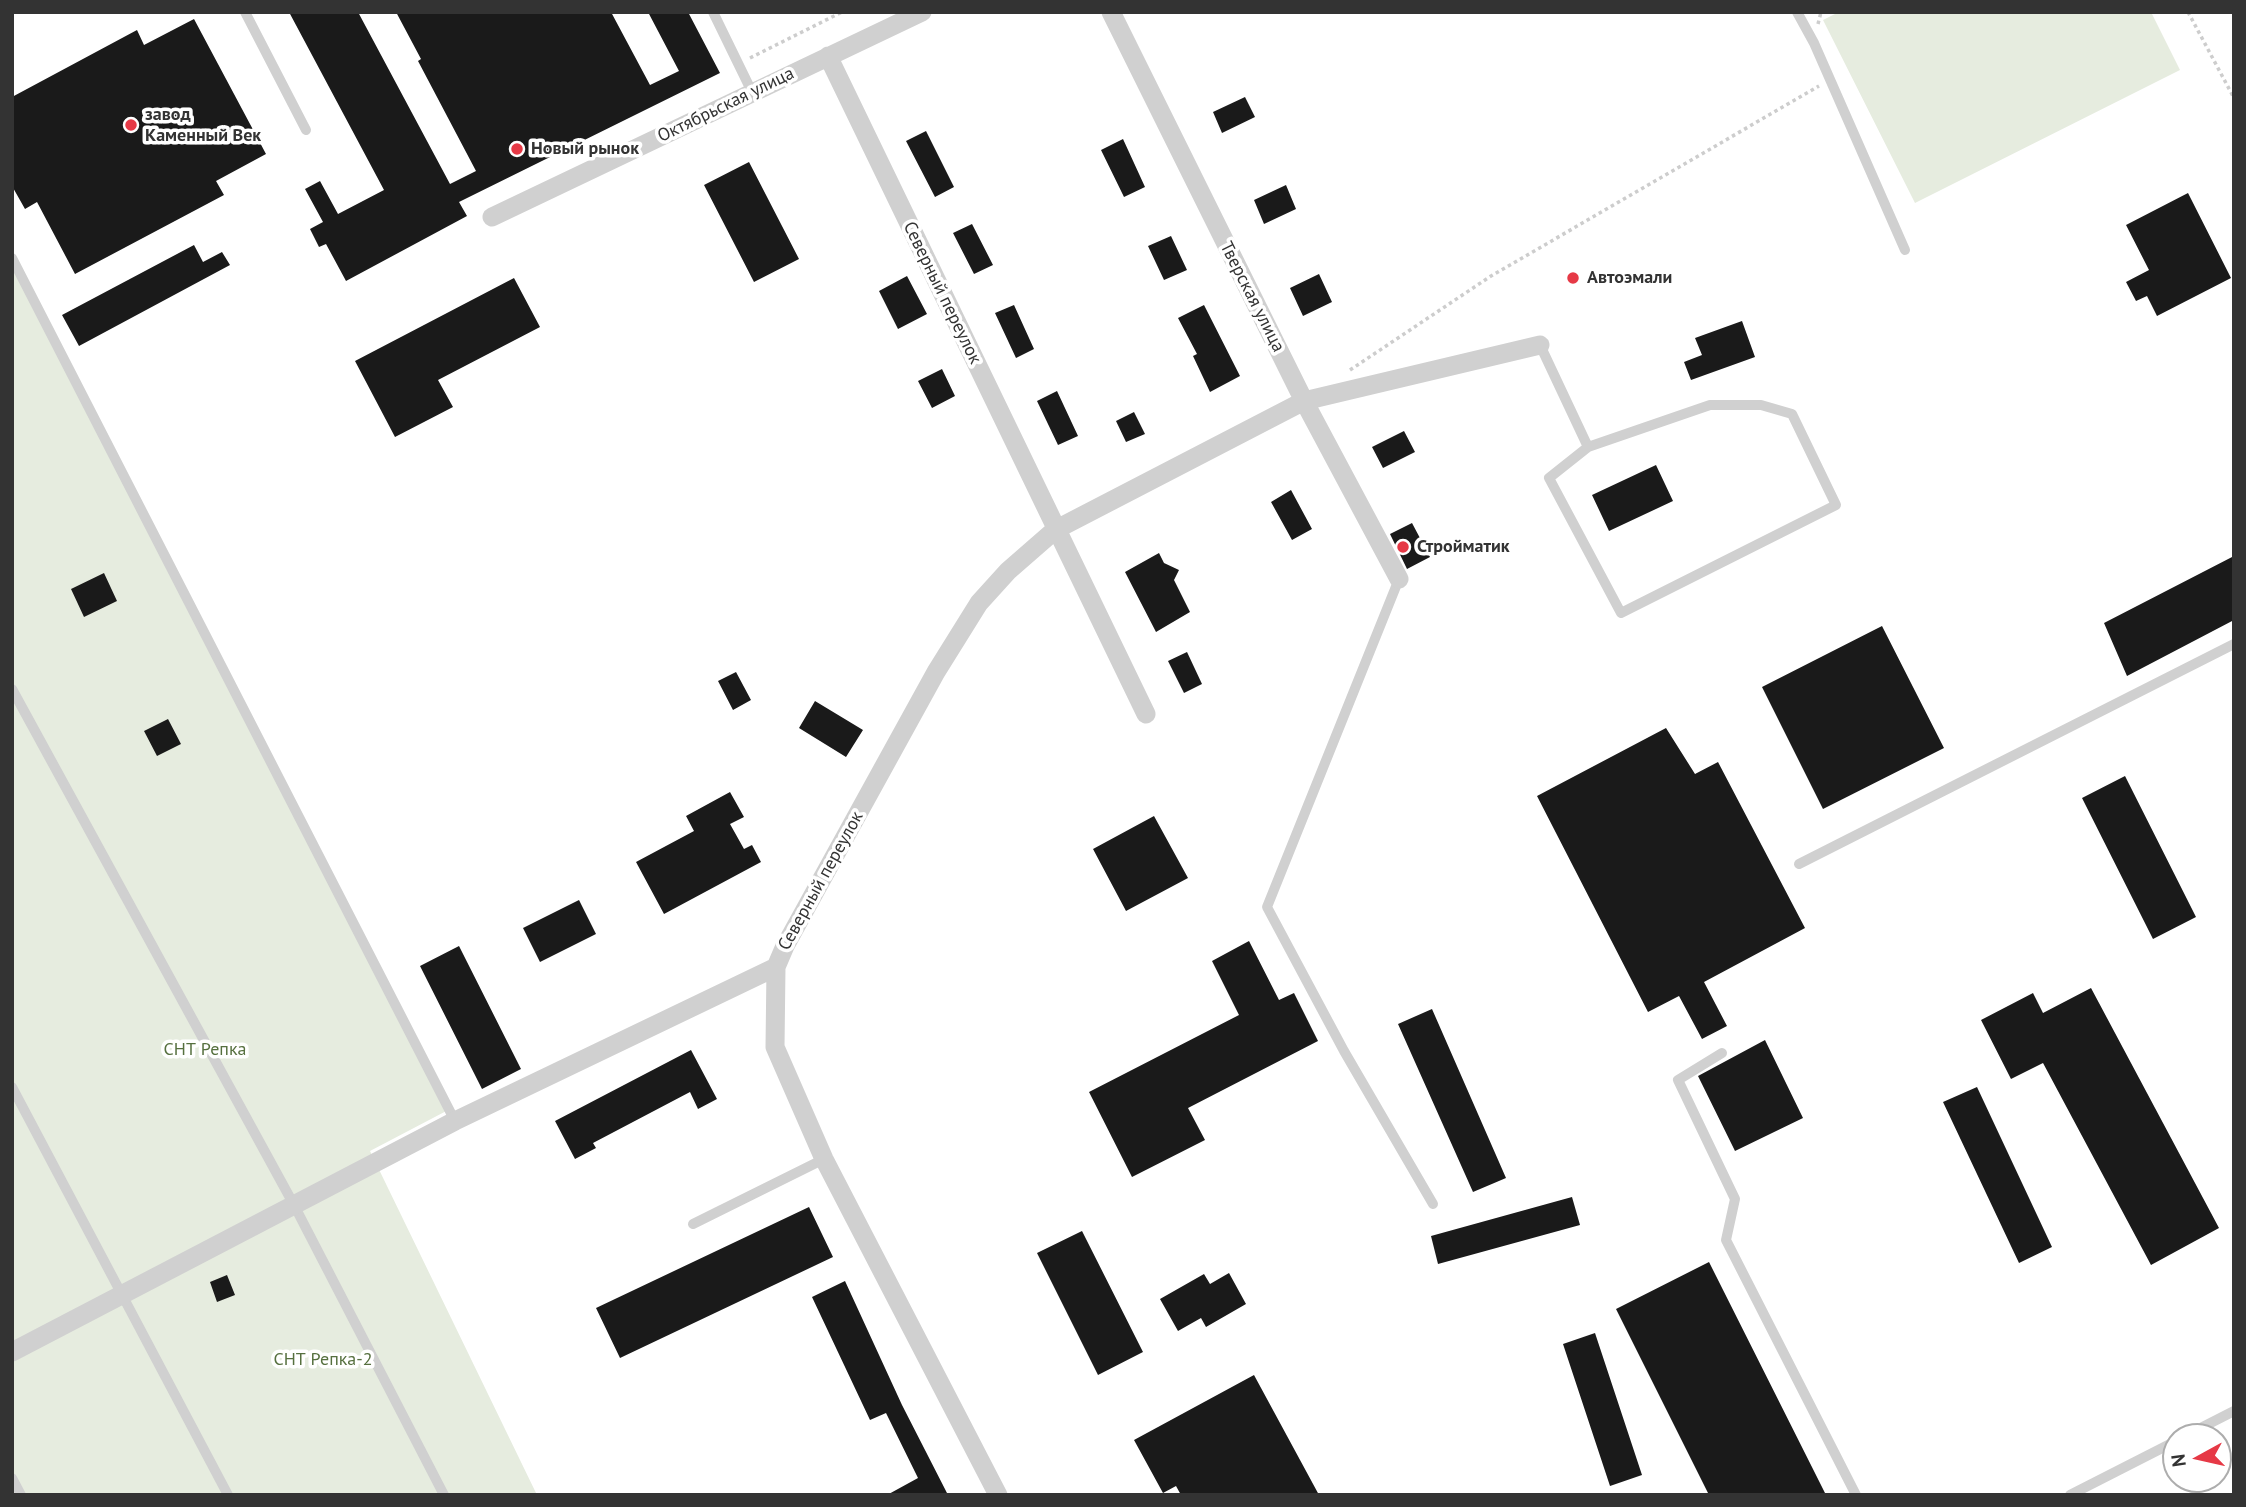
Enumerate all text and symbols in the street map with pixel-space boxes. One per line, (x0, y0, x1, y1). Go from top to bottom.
street label: Октябрьская улица (654, 63, 798, 147)
place label: завод Каменный Век (145, 104, 261, 146)
marker: завод Каменный Век (123, 117, 139, 133)
place label: Новый рынок (531, 138, 639, 160)
marker: Новый рынок (509, 141, 525, 157)
street label: Северный переулок (898, 218, 986, 368)
street label: Тверская улица (1215, 238, 1289, 356)
place label: Автоэмали (1587, 267, 1672, 289)
marker: Автоэмали (1565, 270, 1581, 286)
place label: Стройматик (1417, 536, 1510, 558)
marker: Стройматик (1395, 539, 1411, 555)
street label: Северный переулок (774, 808, 868, 954)
park label: СНТ Репка (164, 1039, 246, 1061)
park label: СНТ Репка-2 (273, 1349, 373, 1371)
north arrow (2162, 1423, 2232, 1493)
text: N (2165, 1453, 2191, 1469)

